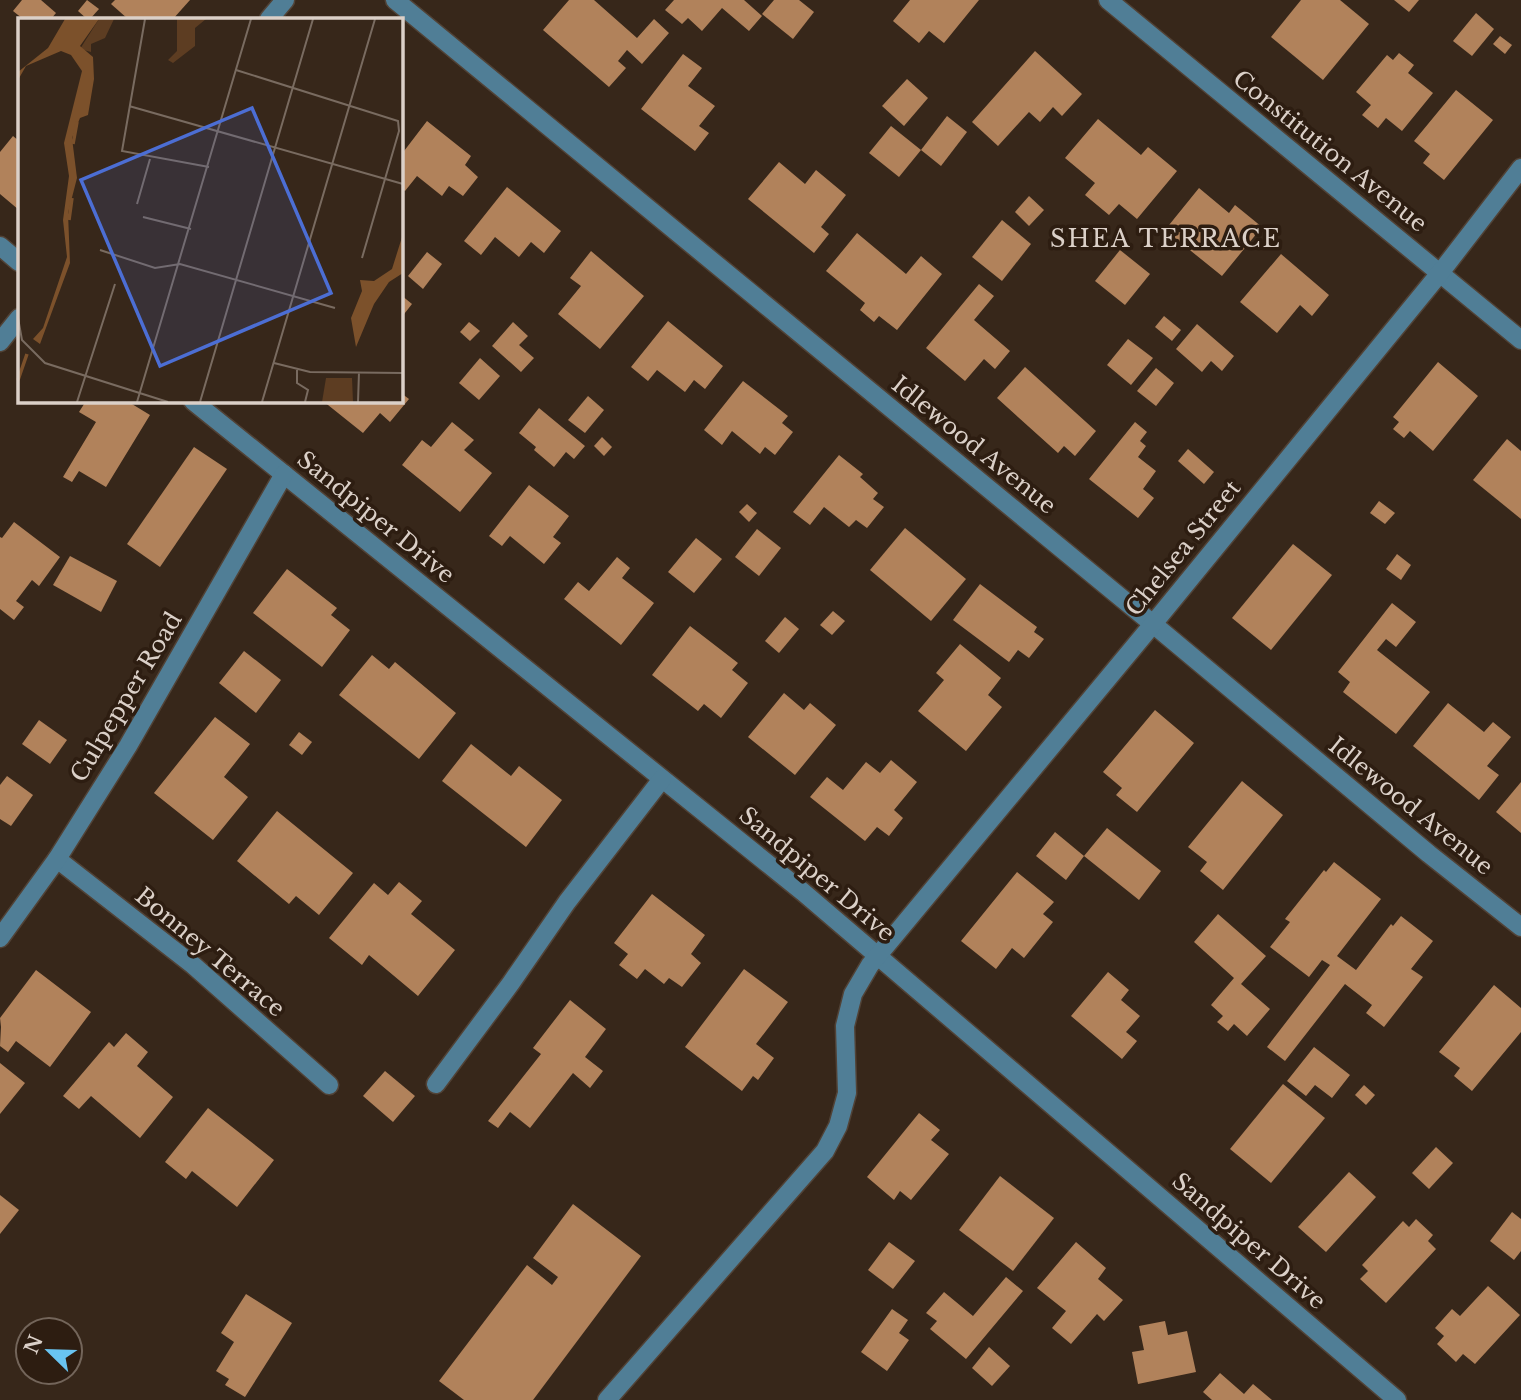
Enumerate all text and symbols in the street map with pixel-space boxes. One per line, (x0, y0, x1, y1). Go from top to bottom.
inset map (18, 18, 402, 402)
street label: Constitution Avenue (1228, 64, 1432, 238)
district label: SHEA TERRACE (1050, 224, 1282, 253)
street label: Idlewood Avenue (886, 370, 1062, 520)
street label: Sandpiper Drive (292, 445, 460, 589)
street label: Chelsea Street (1120, 474, 1247, 622)
street label: Culpepper Road (64, 607, 188, 787)
street label: Idlewood Avenue (1323, 731, 1499, 881)
street label: Sandpiper Drive (734, 801, 900, 947)
street label: Bonney Terrace (130, 881, 290, 1023)
street label: Sandpiper Drive (1167, 1167, 1331, 1315)
north arrow (14, 1316, 84, 1386)
text: N (20, 1332, 48, 1357)

